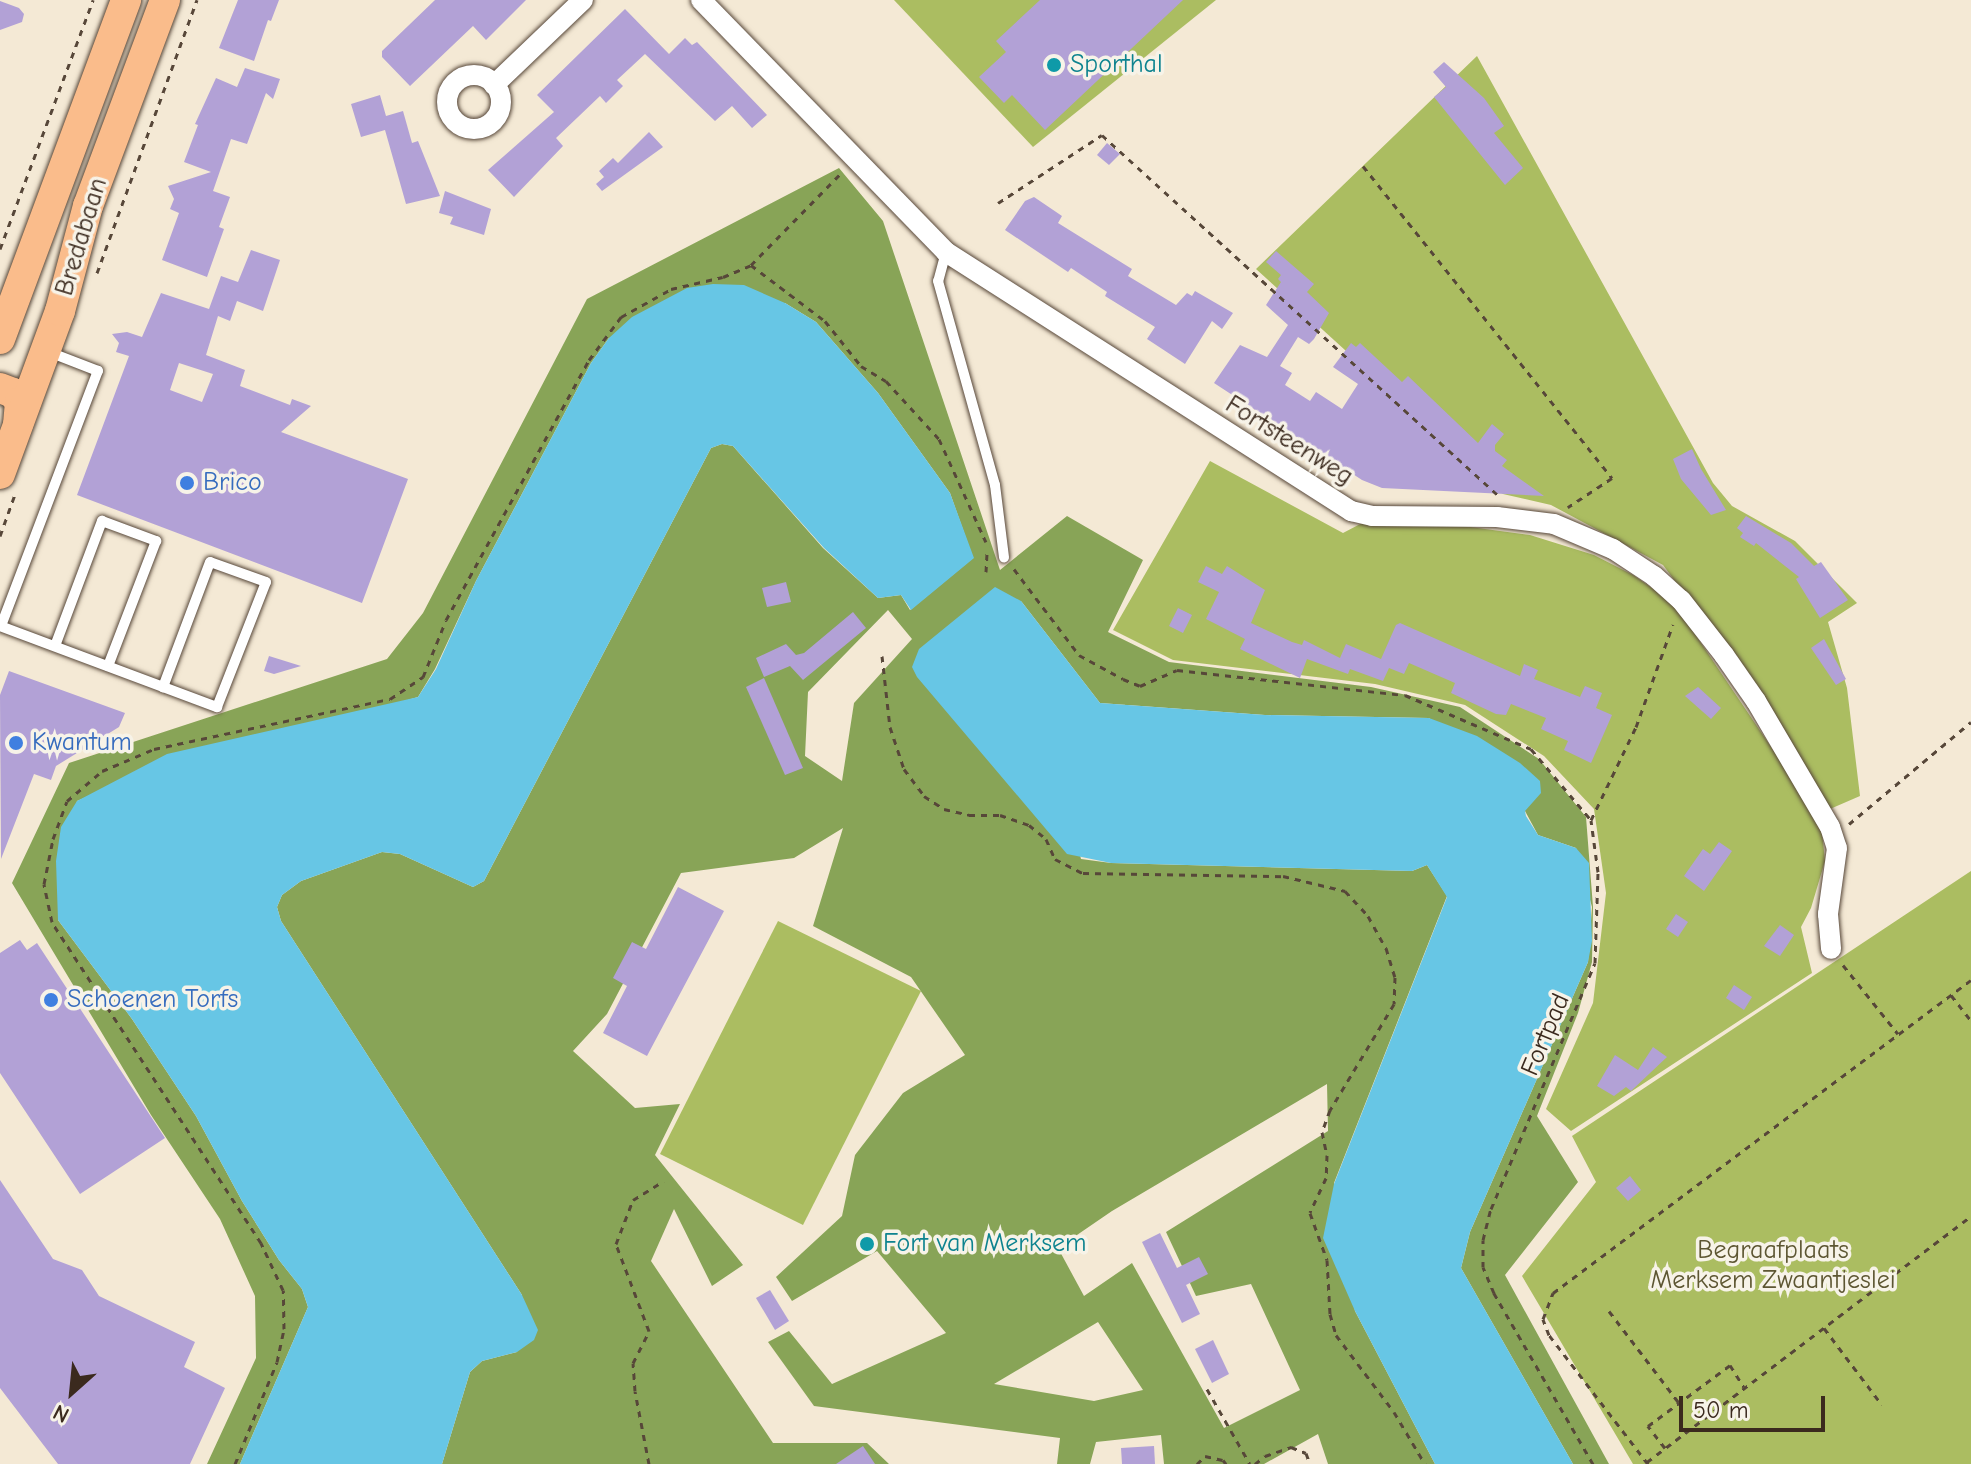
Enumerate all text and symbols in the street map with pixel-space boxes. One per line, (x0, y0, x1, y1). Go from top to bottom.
place label: Sporthal (1070, 49, 1163, 81)
marker: Sporthal (1045, 56, 1063, 74)
street label: Bredabaan (49, 174, 115, 300)
street label: Fortsteenweg (1219, 389, 1359, 493)
place label: Brico (203, 467, 262, 499)
marker: Brico (178, 474, 196, 492)
place label: Kwantum (32, 727, 132, 759)
marker: Kwantum (7, 734, 25, 752)
place label: Schoenen Torfs (67, 984, 238, 1016)
street label: Fortpad (1515, 989, 1577, 1081)
marker: Schoenen Torfs (42, 991, 60, 1009)
place label: Fort van Merksem (883, 1228, 1087, 1260)
marker: Fort van Merksem (858, 1235, 876, 1253)
park label: Begraafplaats Merksem Zwaantjeslei (1650, 1235, 1896, 1296)
north arrow (32, 1352, 112, 1432)
scale bar (1683, 1380, 1829, 1430)
text: 50 m (1693, 1396, 1749, 1424)
text: N (49, 1399, 73, 1428)

